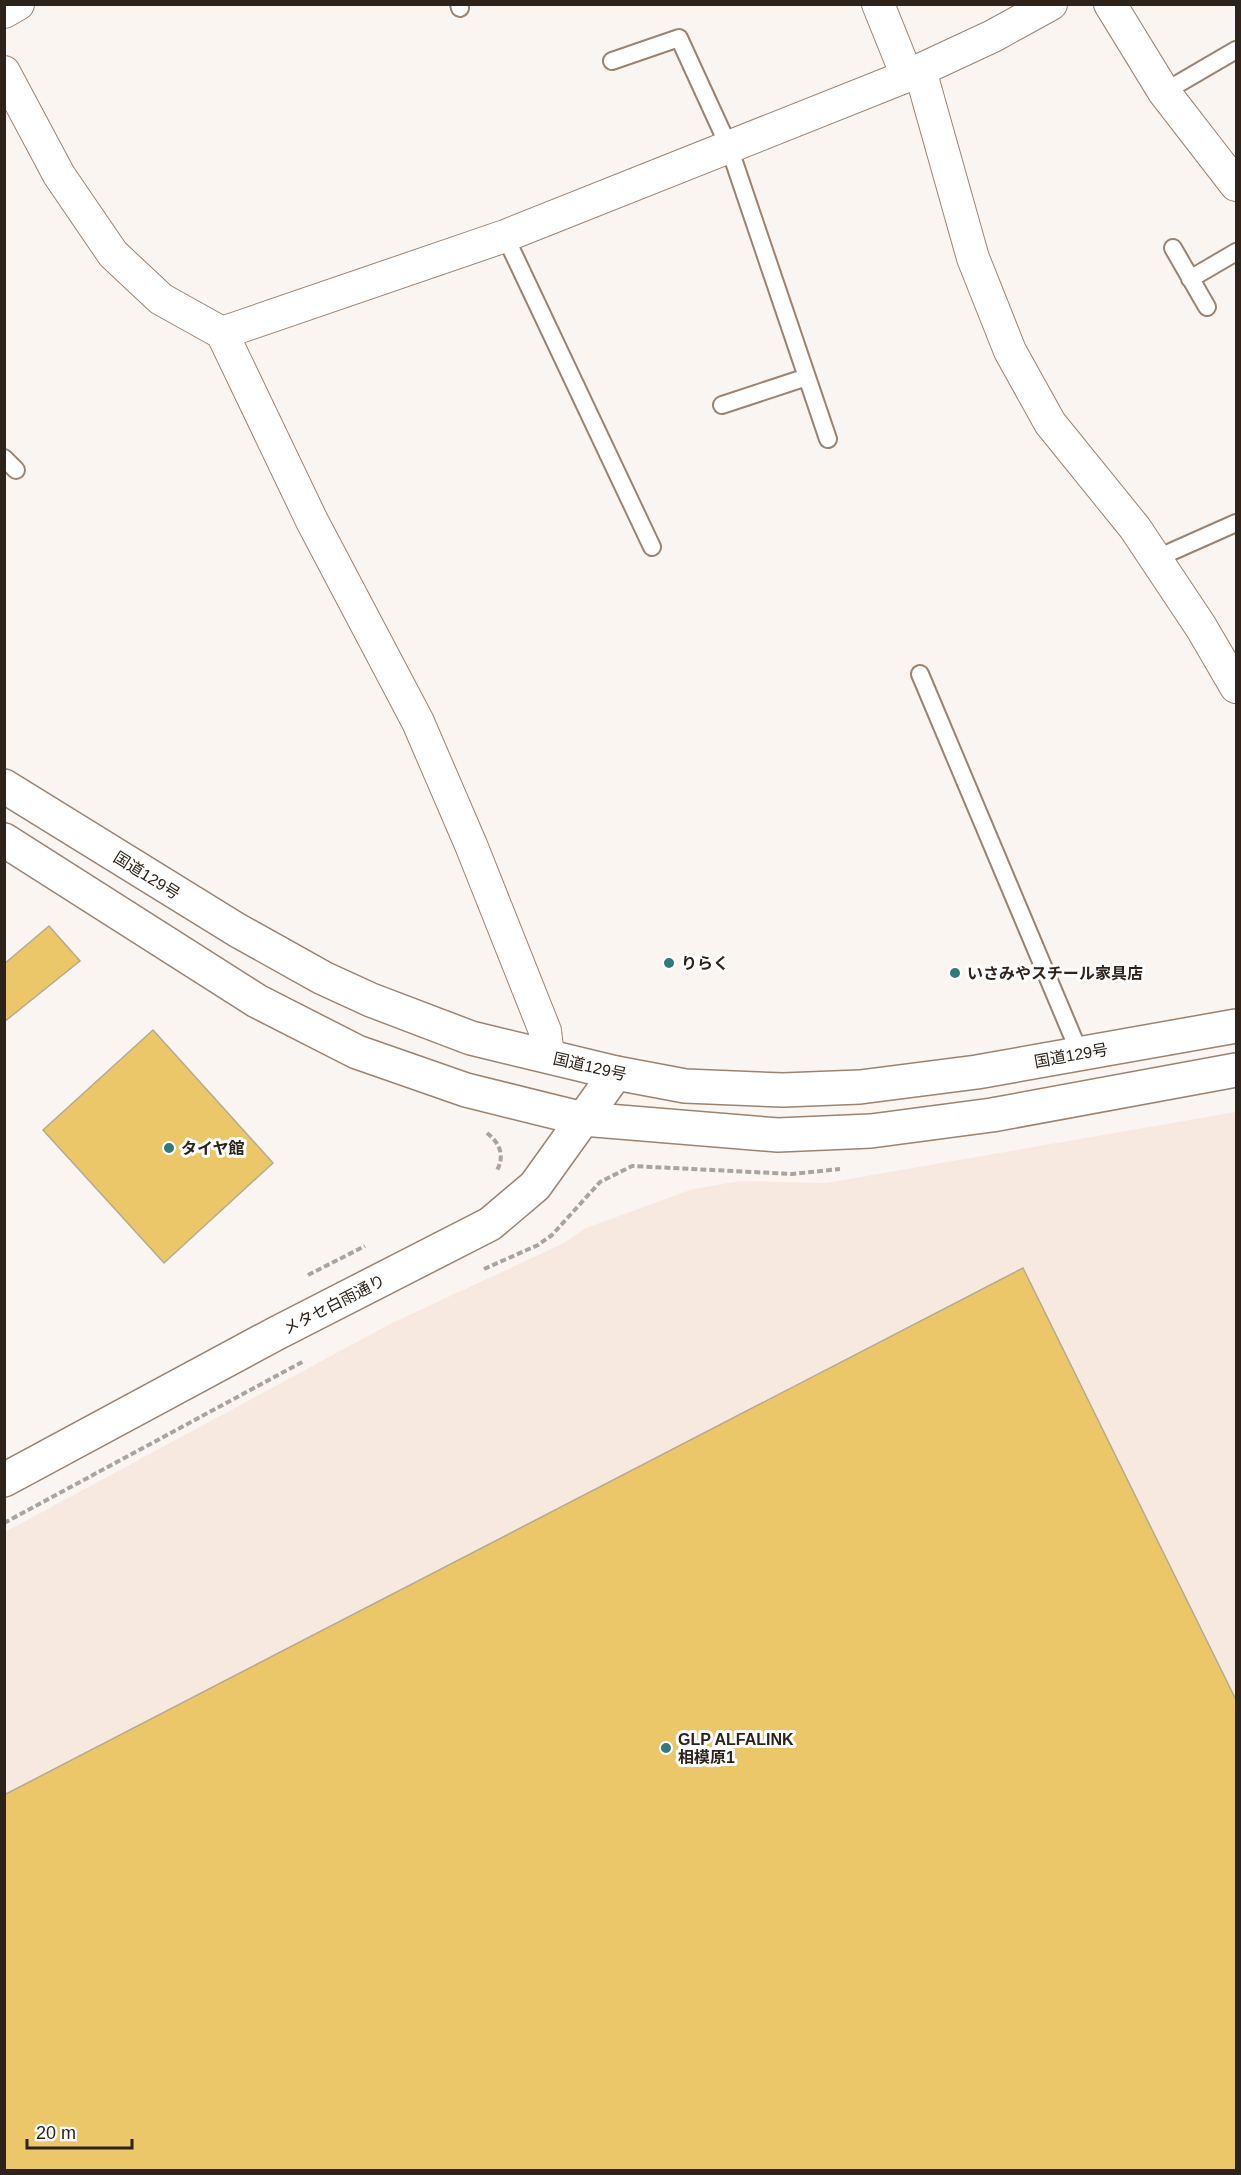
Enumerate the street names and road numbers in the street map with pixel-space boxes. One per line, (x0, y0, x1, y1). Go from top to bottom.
street label: 国道129号 (111, 848, 183, 902)
street label: 国道129号 (1033, 1041, 1109, 1070)
street label: 国道129号 (552, 1050, 628, 1083)
street label: メタセ白雨通り (280, 1271, 388, 1337)

